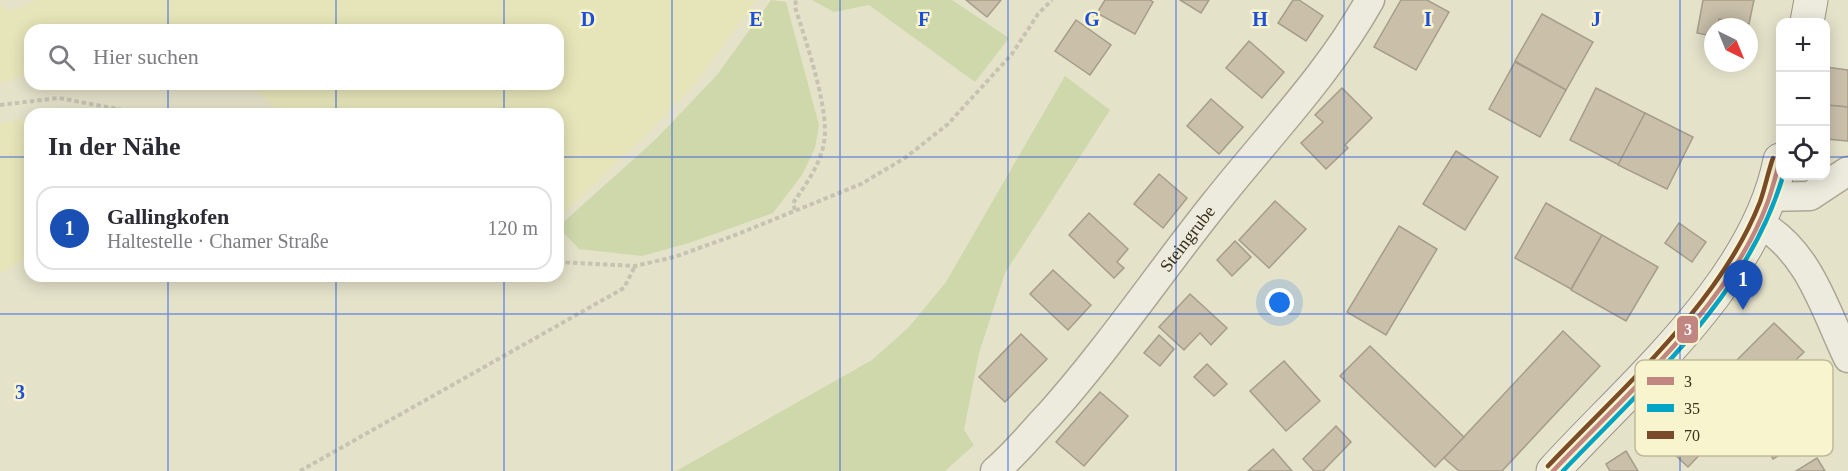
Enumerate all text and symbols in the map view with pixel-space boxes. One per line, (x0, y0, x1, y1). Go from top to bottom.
text: D (581, 8, 595, 30)
text: E (749, 8, 763, 30)
text: F (918, 8, 930, 30)
text: G (1084, 8, 1100, 30)
text: H (1252, 8, 1268, 30)
text: I (1424, 8, 1432, 30)
text: J (1591, 8, 1601, 30)
north arrow (1704, 18, 1758, 72)
map controls (1776, 18, 1830, 180)
button: + (1776, 18, 1830, 72)
search box (24, 24, 564, 90)
icon: search (45, 41, 78, 74)
text: Hier suchen (93, 44, 199, 69)
button: − (1776, 72, 1830, 126)
button: locate (1776, 126, 1830, 180)
text: In der Nähe (48, 132, 180, 161)
street label: Steingrube (1156, 202, 1219, 276)
text: Gallingkofen (107, 204, 229, 229)
text: 1 (65, 217, 75, 239)
text: 120 m (487, 217, 538, 239)
text: Haltestelle · Chamer Straße (107, 230, 329, 252)
pin: 1 (1724, 260, 1762, 310)
your location (1265, 288, 1294, 317)
line badge: 3 (1676, 315, 1699, 344)
text: 3 (1684, 321, 1692, 338)
legend (1635, 360, 1833, 456)
text: 3 (1684, 373, 1692, 390)
text: 3 (15, 381, 25, 403)
text: 35 (1684, 400, 1700, 417)
text: 70 (1684, 427, 1700, 444)

